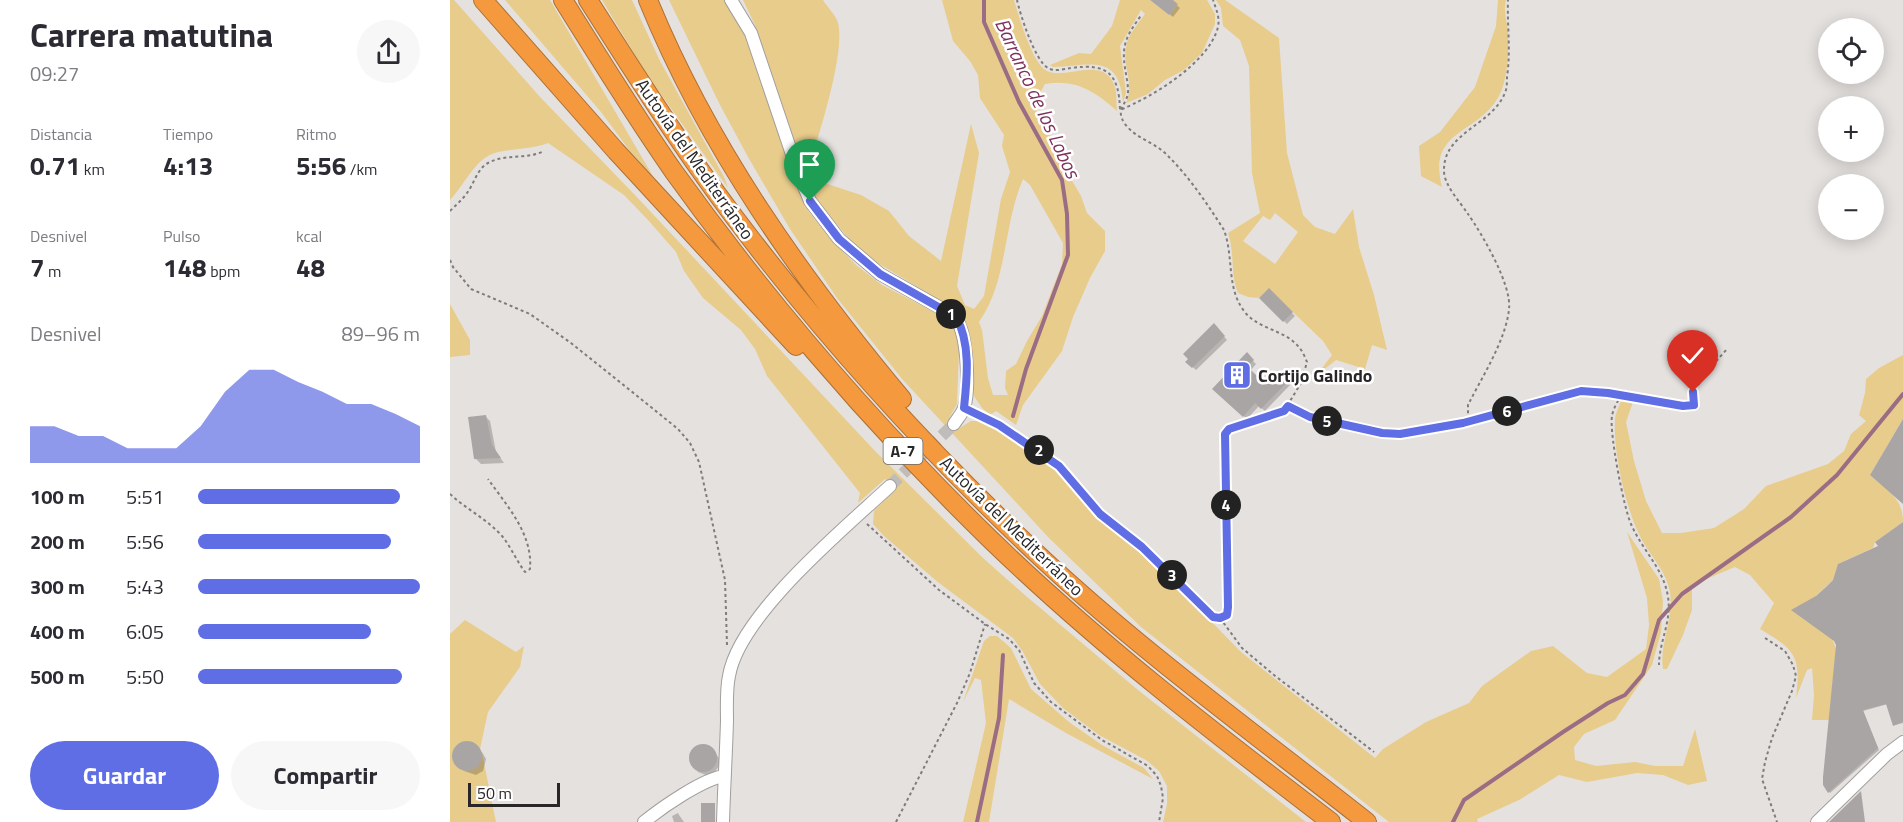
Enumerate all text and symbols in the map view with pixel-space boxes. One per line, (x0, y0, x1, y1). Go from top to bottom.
text: Carrera matutina (30, 10, 273, 60)
water label: Barranco de los Lobos (987, 13, 1089, 185)
map controls (1818, 18, 1884, 240)
button: locate (1818, 18, 1884, 84)
button: share (357, 20, 420, 83)
text: 09:27 (30, 58, 79, 89)
street label: Autovía del Mediterráneo (629, 73, 761, 245)
button: + (1818, 96, 1884, 162)
text: Distancia (30, 122, 92, 146)
text: Tiempo (163, 122, 213, 146)
text: Ritmo (296, 122, 337, 146)
pin (784, 139, 835, 201)
text: 0.71 (30, 146, 80, 185)
text: 4:13 (163, 146, 213, 185)
text: 5:56 (296, 146, 346, 185)
icon: arrive (793, 148, 826, 181)
text: km (80, 157, 105, 181)
text: /km (346, 157, 378, 181)
button: − (1818, 174, 1884, 240)
text: Desnivel (30, 224, 87, 248)
text: Pulso (163, 224, 201, 248)
text: kcal (296, 224, 322, 248)
text: 7 (30, 248, 45, 287)
text: 148 (163, 248, 207, 287)
text: 48 (296, 248, 325, 287)
text: m (45, 259, 61, 283)
text: bpm (207, 259, 240, 283)
pin: 1 (936, 299, 966, 329)
text: 1 (947, 302, 955, 326)
text: Desnivel (30, 318, 102, 349)
text: 89–96 m (341, 318, 420, 349)
pin (1667, 330, 1718, 392)
icon: check (1676, 339, 1709, 372)
building icon: Cortijo Galindo (1221, 359, 1253, 391)
place label: Cortijo Galindo (1258, 362, 1372, 389)
pin: 6 (1492, 396, 1522, 426)
text: 6 (1503, 399, 1511, 423)
pin: 5 (1312, 406, 1342, 436)
text: 5 (1323, 409, 1331, 433)
pin: 2 (1024, 435, 1054, 465)
road number: A-7 (884, 438, 922, 464)
text: 2 (1035, 438, 1043, 462)
street label: Autovía del Mediterráneo (934, 450, 1090, 602)
text: 100 m (30, 481, 85, 512)
text: 5:51 (126, 481, 164, 512)
pin: 4 (1211, 490, 1241, 520)
text: 4 (1222, 493, 1230, 517)
text: 200 m (30, 526, 85, 557)
text: 5:56 (126, 526, 164, 557)
pin: 3 (1157, 560, 1187, 590)
text: 3 (1168, 563, 1176, 587)
text: 300 m (30, 571, 85, 602)
text: 5:43 (126, 571, 164, 602)
text: 400 m (30, 616, 85, 647)
text: 6:05 (126, 616, 164, 647)
text: 500 m (30, 661, 85, 692)
text: 5:50 (126, 661, 164, 692)
button: Guardar (30, 741, 219, 810)
button: Compartir (231, 741, 420, 810)
scale bar (468, 780, 560, 808)
text: 50 m (477, 781, 512, 805)

